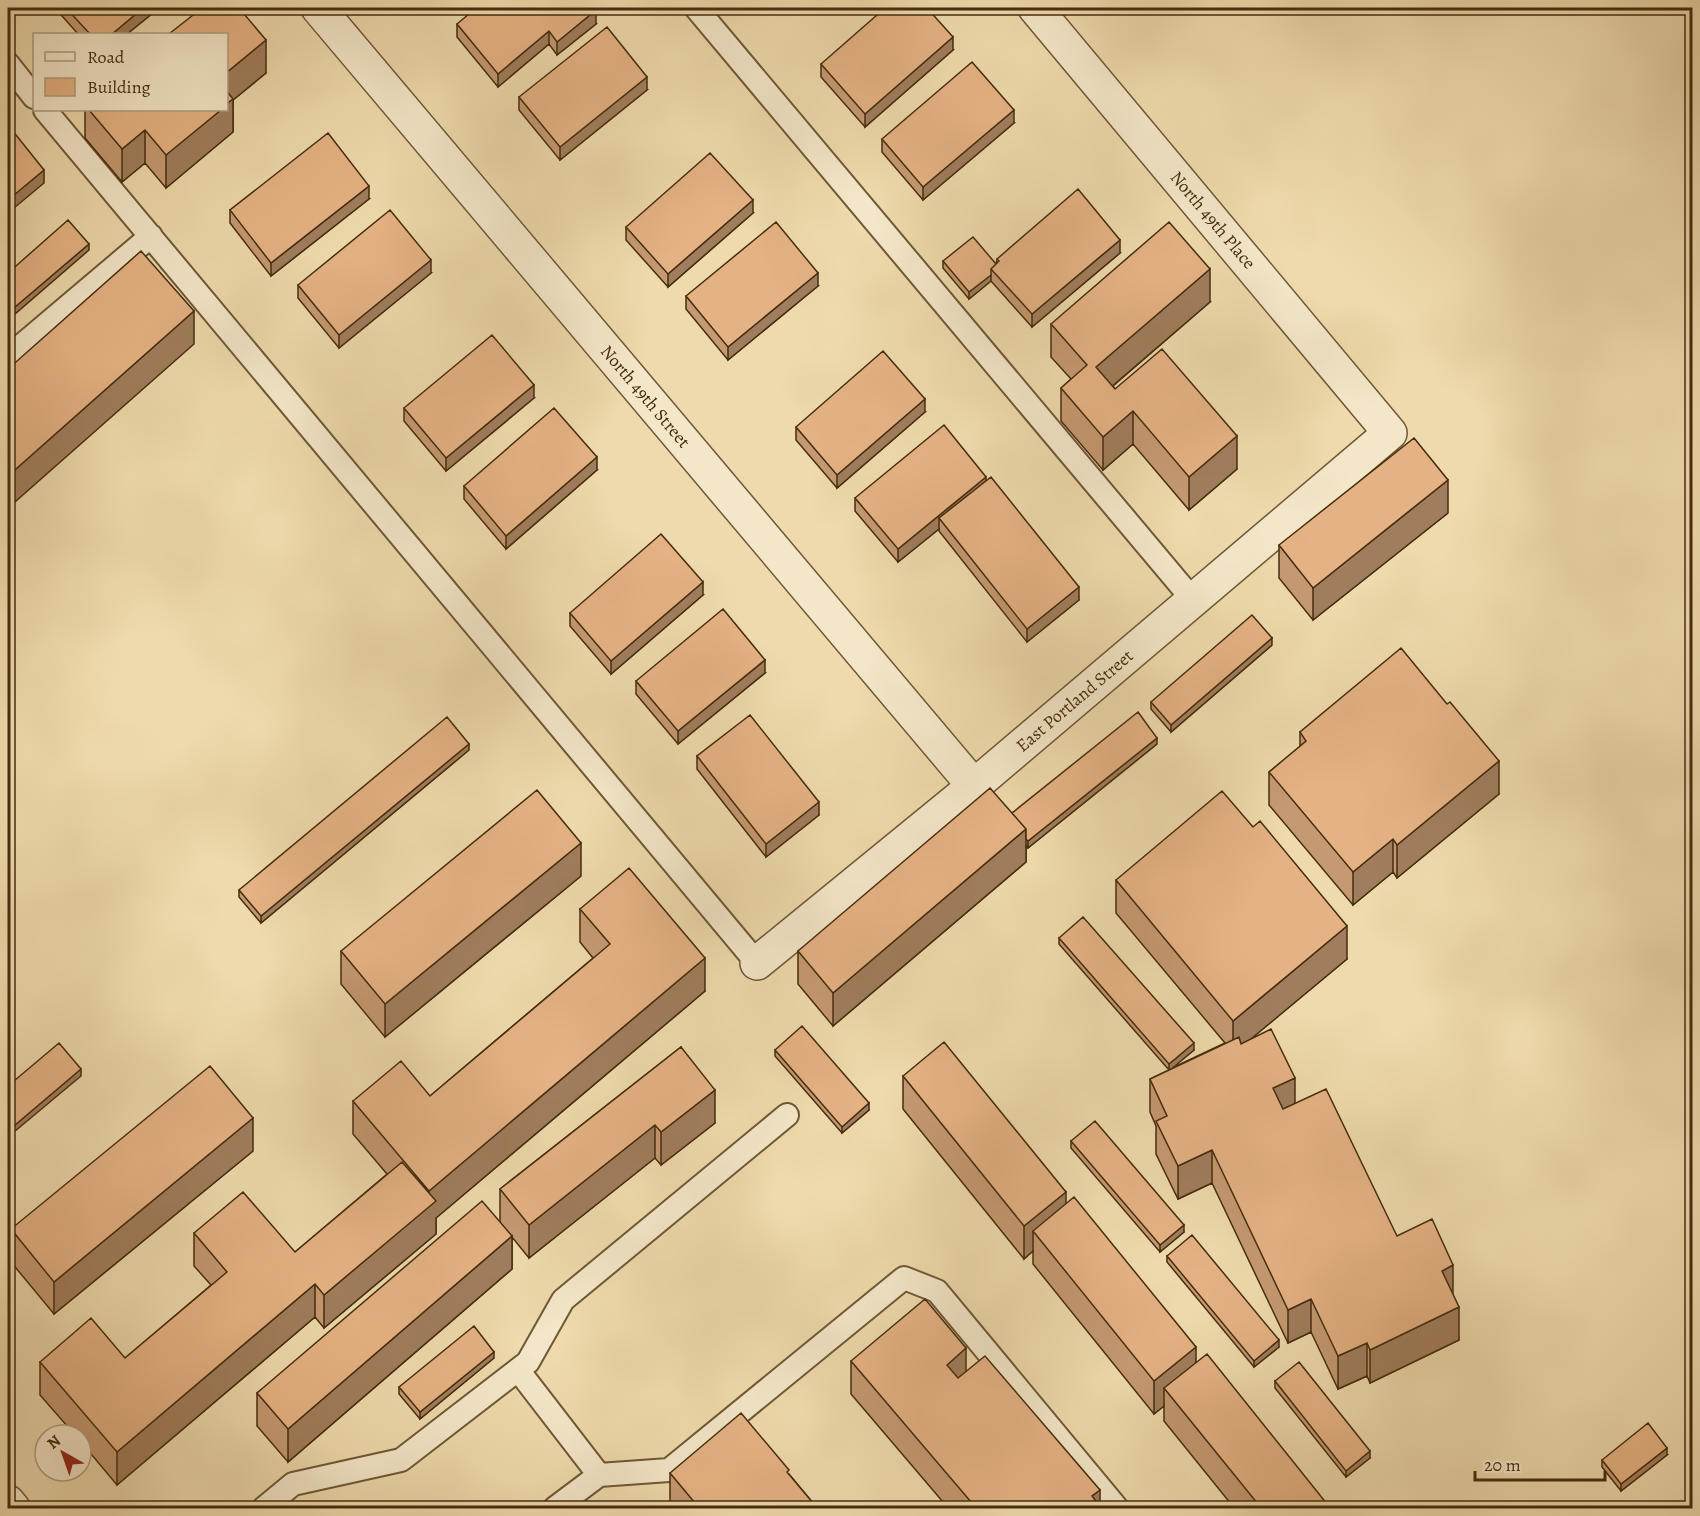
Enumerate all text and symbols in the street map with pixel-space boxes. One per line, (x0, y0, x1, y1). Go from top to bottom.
legend (33, 33, 228, 111)
text: Road (87, 45, 125, 69)
text: Building (87, 75, 151, 99)
street label: North 49th Place (1165, 166, 1261, 274)
street label: North 49th Street (595, 340, 696, 453)
street label: East Portland Street (1011, 644, 1138, 757)
north arrow (33, 1423, 93, 1483)
text: N (42, 1430, 66, 1454)
scale bar (1475, 1444, 1606, 1482)
text: 20 m (1484, 1453, 1521, 1477)

